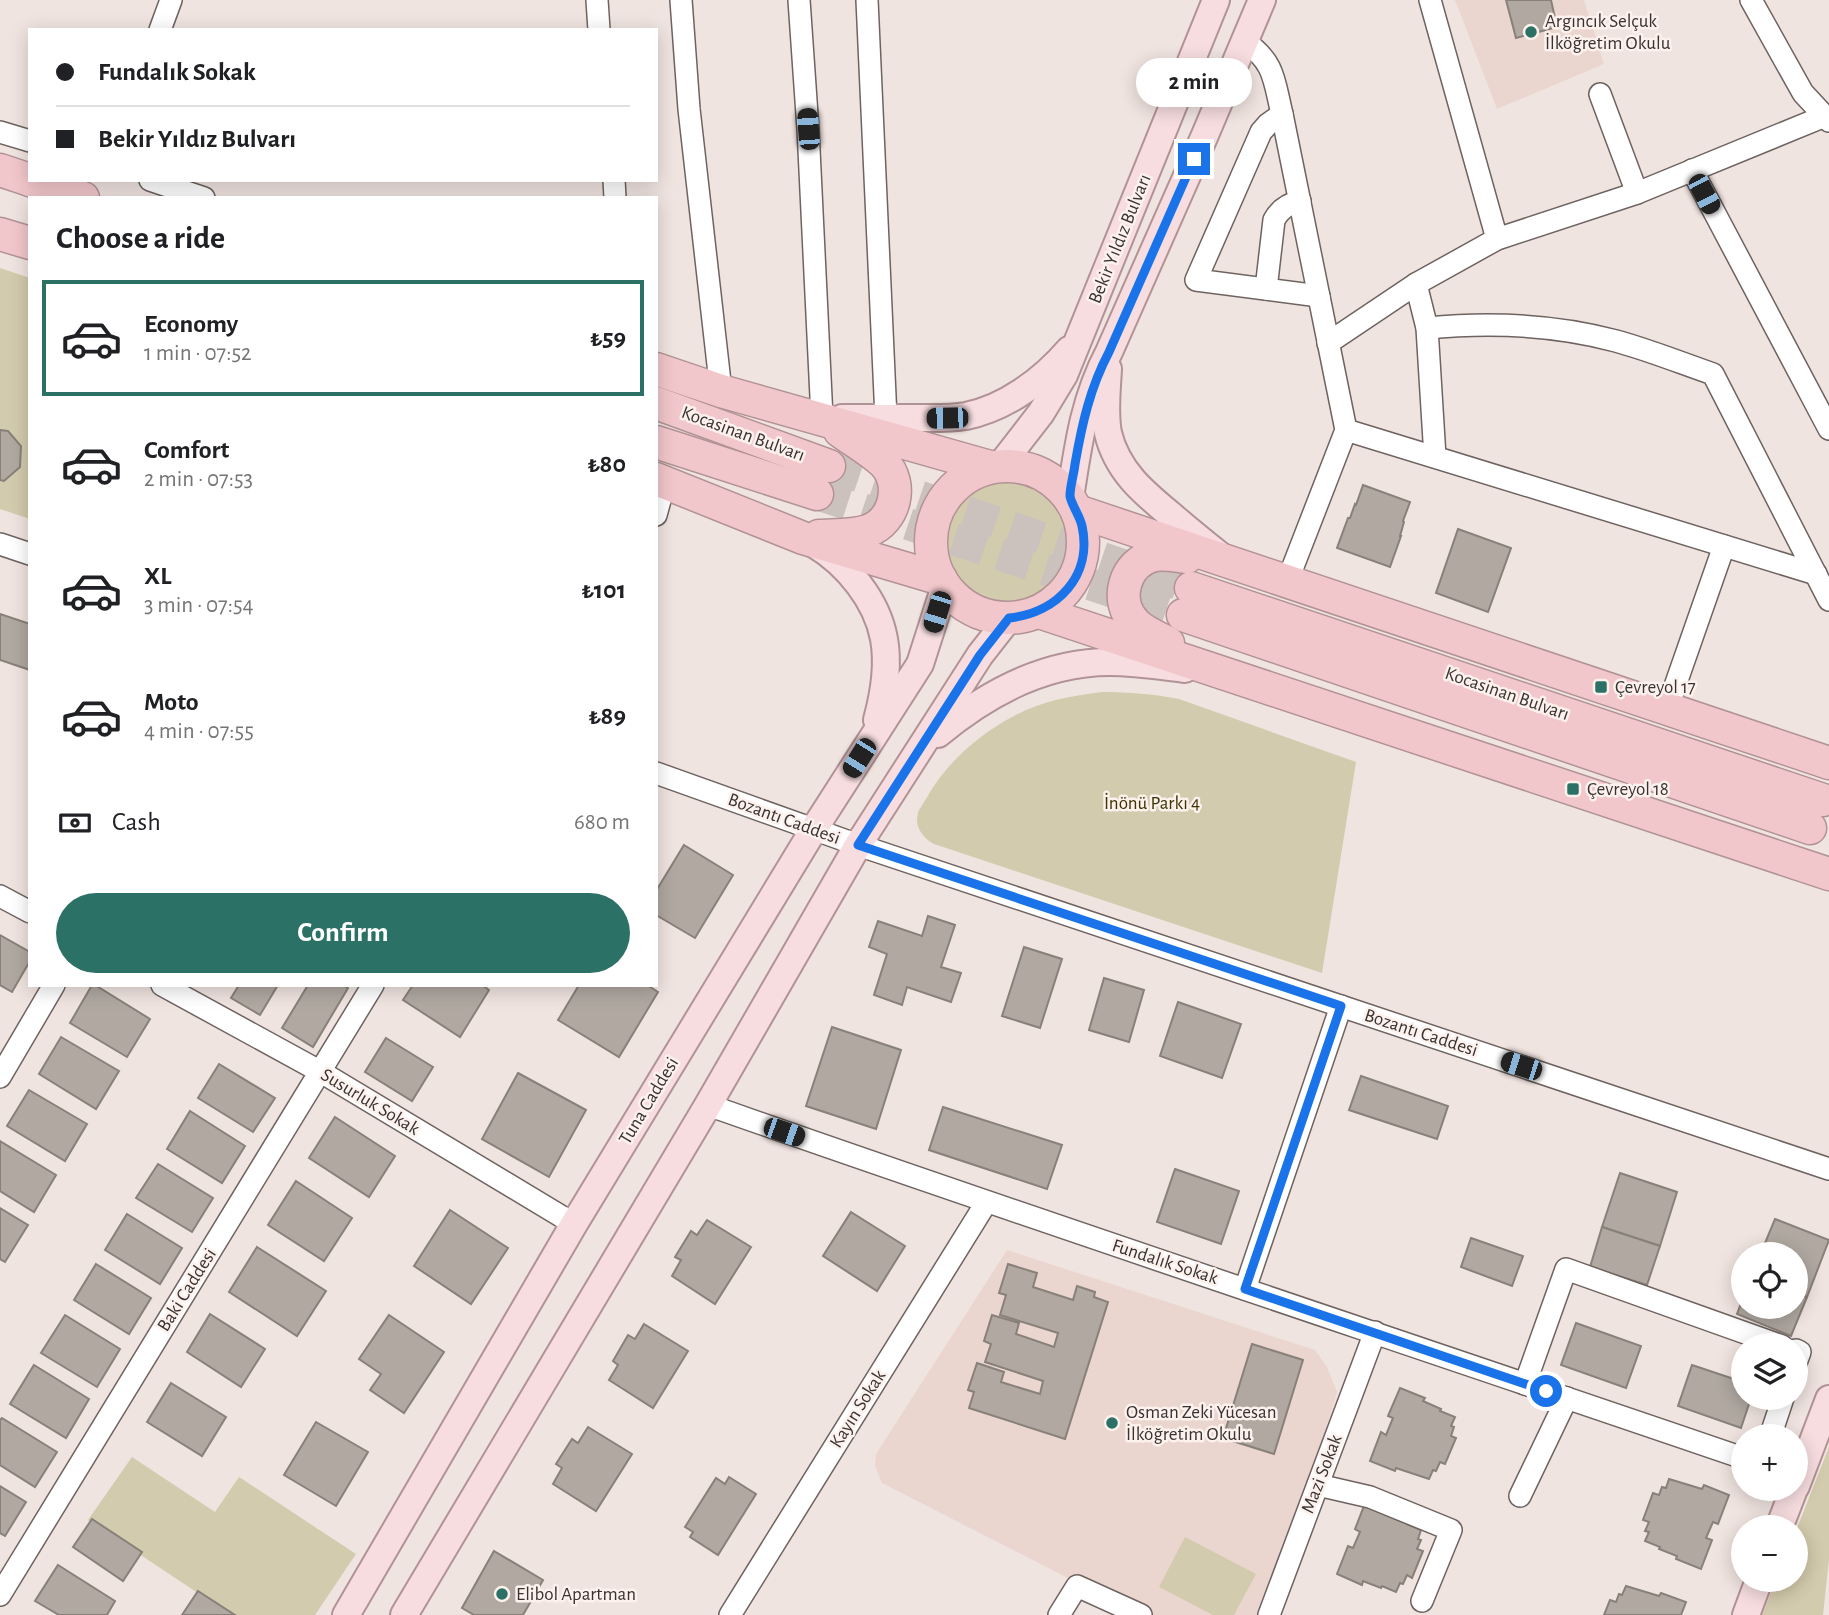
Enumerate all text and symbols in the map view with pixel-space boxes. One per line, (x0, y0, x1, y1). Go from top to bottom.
place label: Argıncık Selçuk İlköğretim Okulu (1545, 12, 1671, 53)
marker: Argıncık Selçuk İlköğretim Okulu (1523, 24, 1539, 40)
callout: 2 min (1136, 58, 1252, 106)
text: Fundalık Sokak (98, 59, 256, 85)
text: 2 min (1168, 71, 1220, 94)
car (797, 107, 820, 151)
text: Bekir Yıldız Bulvarı (98, 126, 296, 152)
route end (1178, 143, 1210, 175)
car (1685, 171, 1724, 217)
street label: Bekir Yıldız Bulvarı (1085, 172, 1155, 306)
text: Choose a ride (56, 222, 225, 254)
icon: car (60, 307, 123, 370)
text: Economy (144, 311, 238, 337)
text: ₺59 (590, 325, 626, 351)
text: 1 min · 07:52 (144, 342, 251, 365)
street label: Kocasinan Bulvarı (679, 403, 807, 465)
car (926, 407, 969, 429)
icon: car (60, 433, 123, 496)
text: Comfort (144, 437, 229, 463)
text: ₺80 (587, 451, 626, 477)
text: 2 min · 07:53 (144, 468, 253, 491)
icon: car (60, 559, 123, 622)
text: XL (144, 563, 171, 589)
text: ₺101 (581, 577, 626, 603)
car (921, 589, 954, 635)
text: 3 min · 07:54 (144, 594, 254, 617)
street label: Kocasinan Bulvarı (1443, 664, 1571, 724)
place label: Çevreyol 17 (1615, 678, 1696, 697)
marker: Çevreyol 17 (1593, 679, 1609, 695)
icon: car (60, 685, 123, 748)
text: Moto (144, 689, 199, 715)
text: ₺89 (588, 703, 626, 729)
text: 4 min · 07:55 (144, 720, 254, 743)
car (839, 735, 880, 781)
place label: Çevreyol 18 (1587, 780, 1669, 799)
marker: Çevreyol 18 (1565, 781, 1581, 797)
street label: Bozantı Caddesi (725, 790, 843, 848)
park label: İnönü Parkı 4 (1104, 793, 1200, 813)
icon: cash (56, 804, 94, 842)
text: Cash (112, 809, 161, 835)
text: 680 m (574, 811, 630, 834)
button: Confirm (56, 893, 630, 973)
street label: Bozantı Caddesi (1362, 1006, 1480, 1060)
car (1498, 1050, 1545, 1082)
street label: Tuna Caddesi (616, 1054, 682, 1148)
street label: Susurluk Sokak (317, 1065, 423, 1139)
car (761, 1115, 808, 1149)
street label: Fundalık Sokak (1110, 1236, 1221, 1288)
map controls (1731, 1242, 1808, 1592)
button: locate (1731, 1242, 1808, 1319)
street label: Baki Caddesi (154, 1245, 220, 1335)
button: layers (1731, 1333, 1808, 1410)
street label: Kayın Sokak (827, 1366, 890, 1451)
route start (1530, 1375, 1562, 1407)
place label: Osman Zeki Yücesan İlköğretim Okulu (1126, 1403, 1276, 1444)
marker: Osman Zeki Yücesan İlköğretim Okulu (1104, 1415, 1120, 1431)
button: + (1731, 1424, 1808, 1501)
street label: Mazi Sokak (1298, 1432, 1346, 1516)
button: − (1731, 1515, 1808, 1592)
place label: Elibol Apartman (516, 1585, 636, 1604)
marker: Elibol Apartman (494, 1586, 510, 1602)

